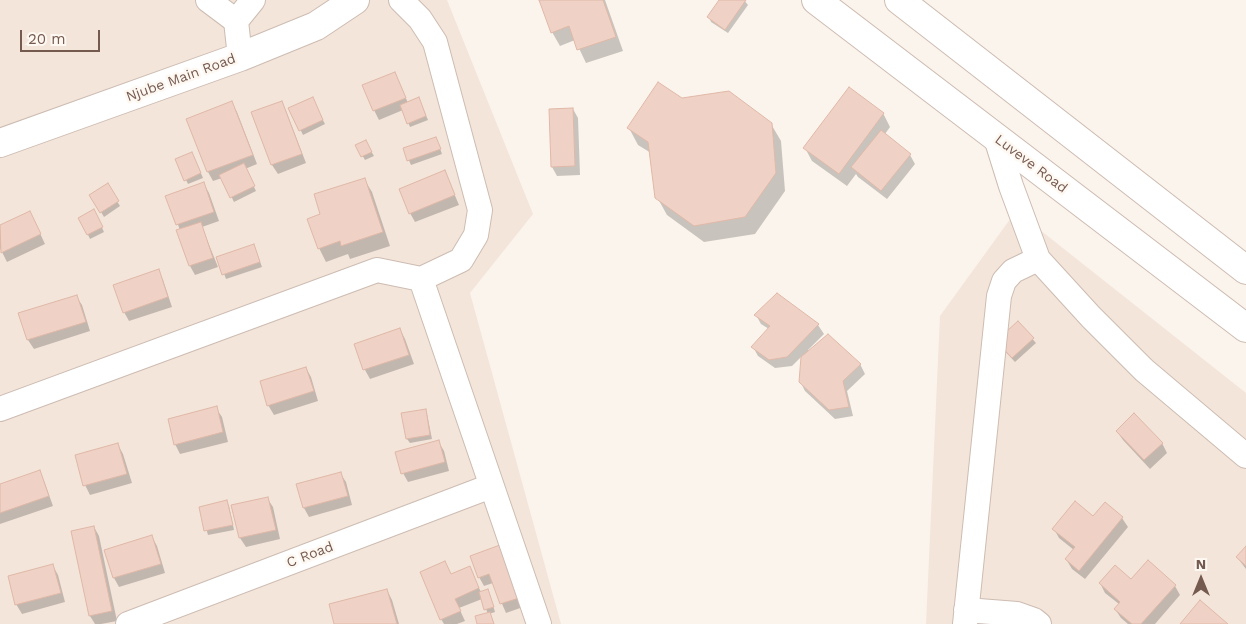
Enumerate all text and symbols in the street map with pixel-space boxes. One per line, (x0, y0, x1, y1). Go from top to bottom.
scale bar (22, 20, 102, 52)
text: 20 m (28, 30, 66, 48)
street label: Njube Main Road (124, 50, 238, 106)
street label: Luveve Road (991, 131, 1071, 197)
street label: C Road (284, 538, 336, 572)
north arrow (1176, 554, 1226, 604)
text: N (1196, 556, 1206, 572)

